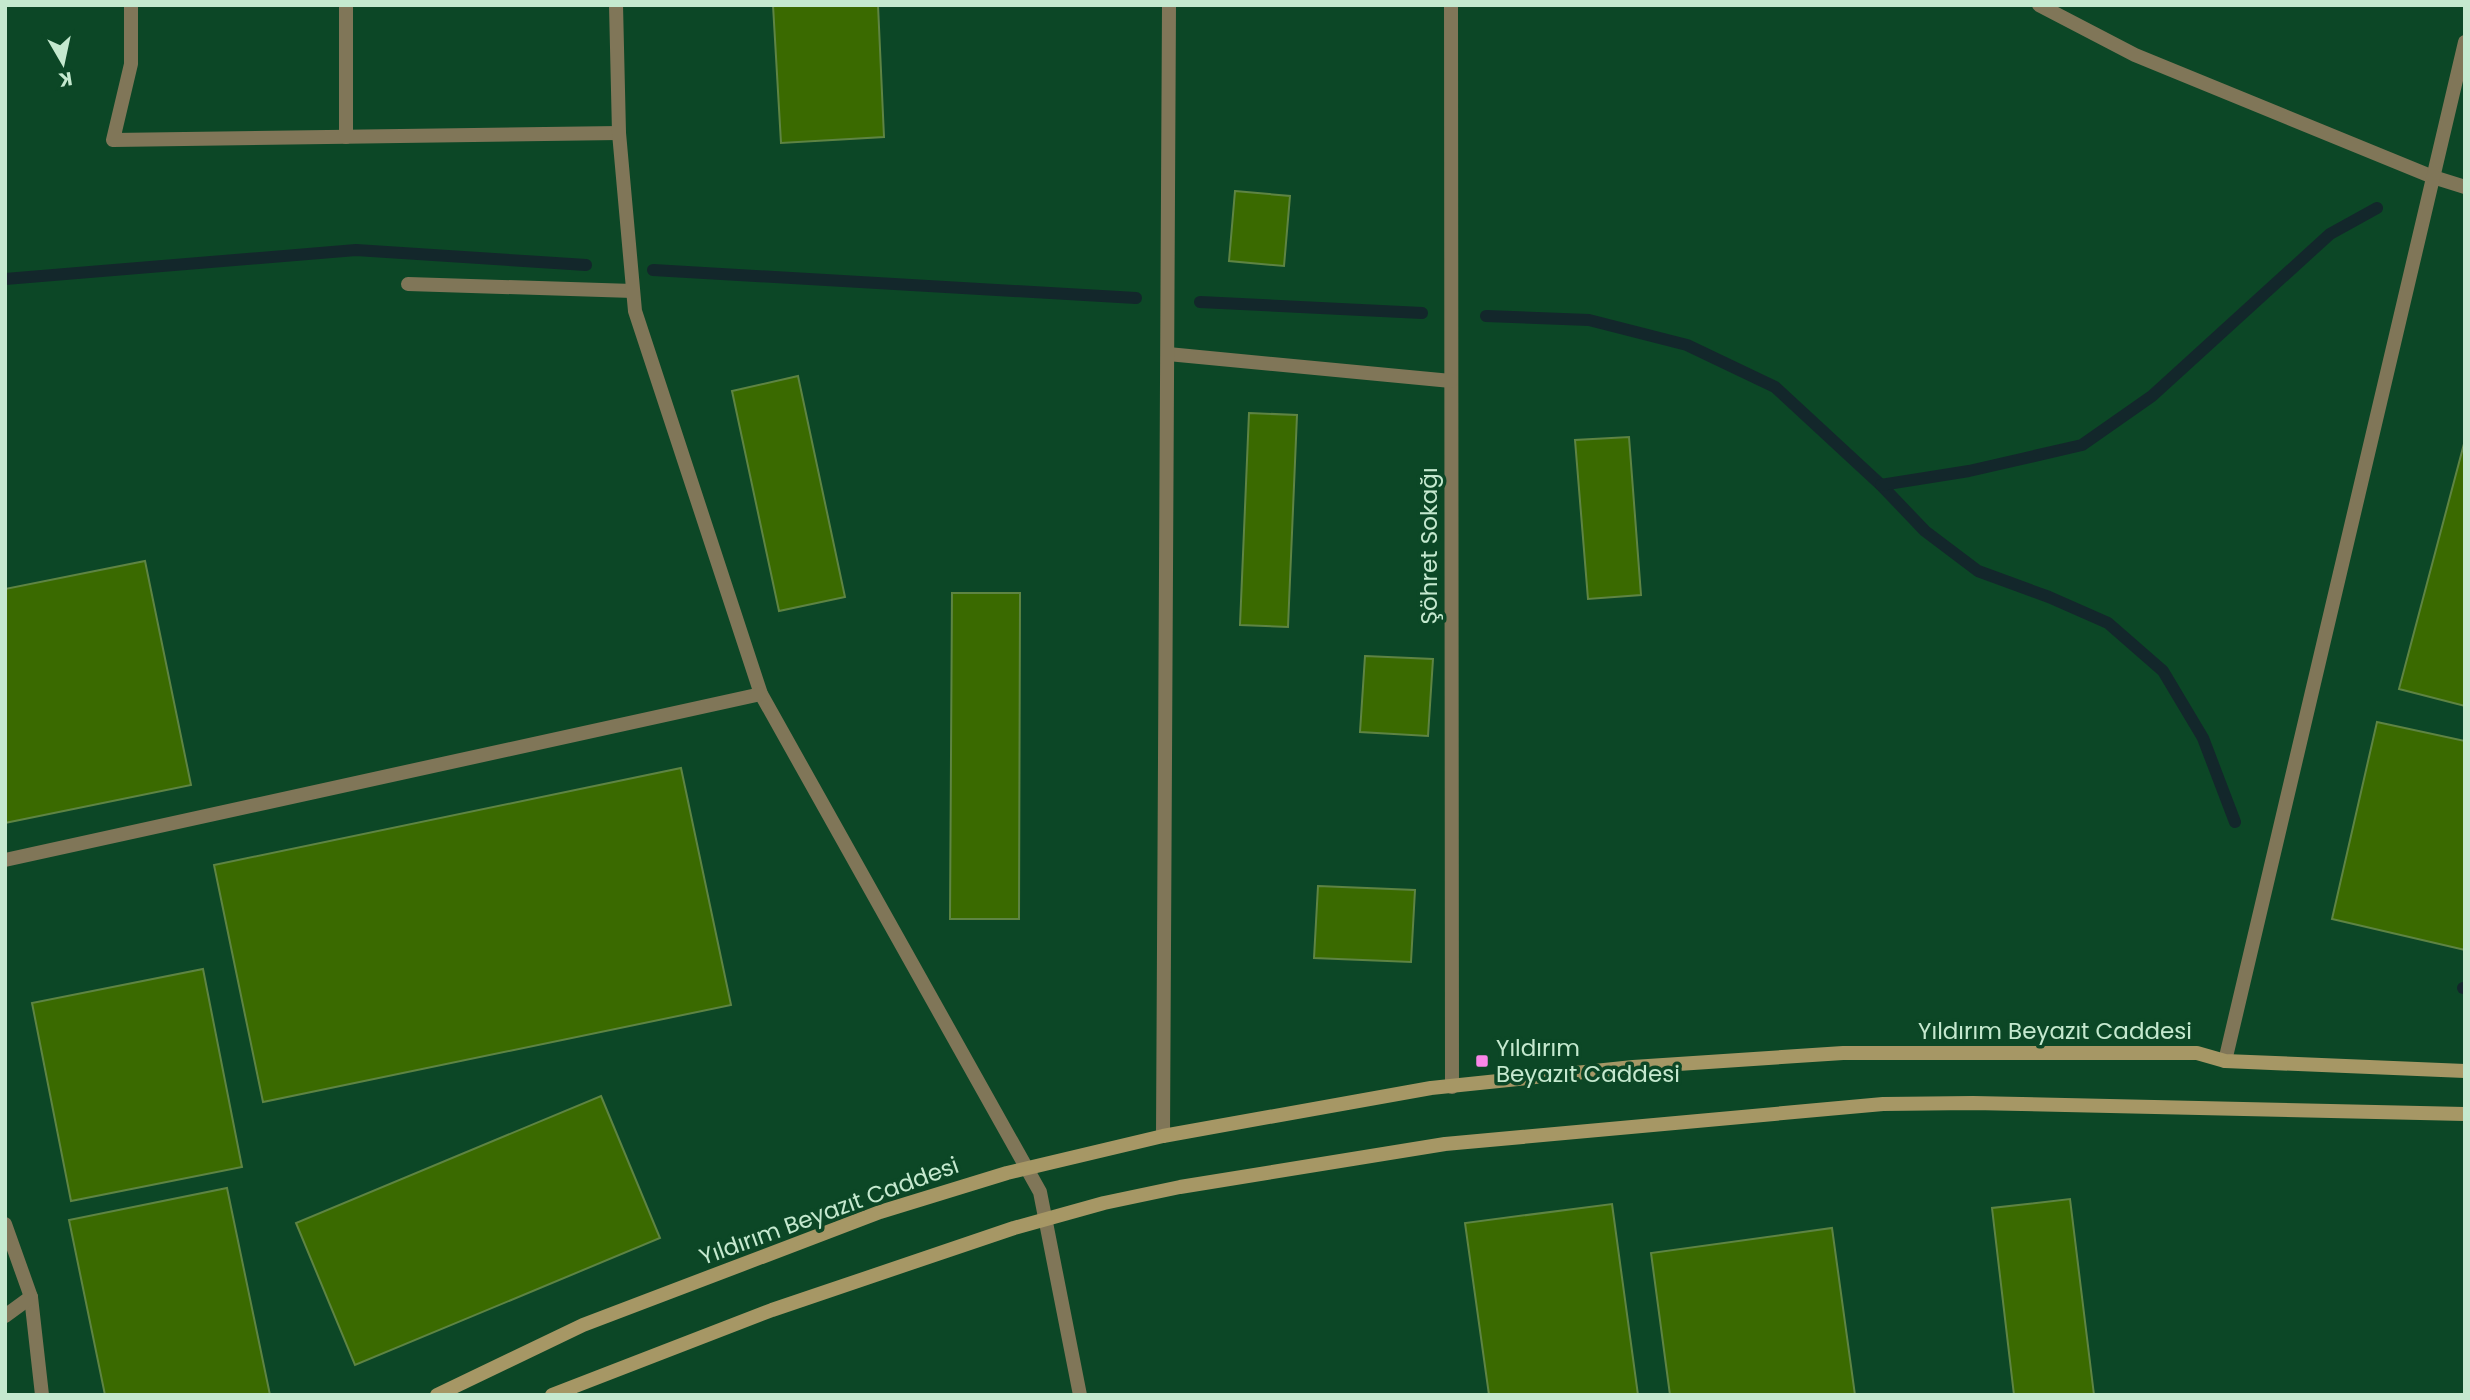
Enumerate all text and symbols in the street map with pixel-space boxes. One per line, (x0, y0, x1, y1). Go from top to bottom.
north arrow (28, 28, 98, 98)
text: K (57, 65, 74, 94)
street label: Şöhret Sokağı (1413, 467, 1445, 625)
street label: Yıldırım Beyazıt Caddesi (1918, 1015, 2192, 1047)
place label: Yıldırım Beyazıt Caddesi (1496, 1032, 1680, 1090)
marker: Yıldırım Beyazıt Caddesi (1474, 1053, 1490, 1069)
street label: Yıldırım Beyazıt Caddesi (695, 1149, 963, 1273)

